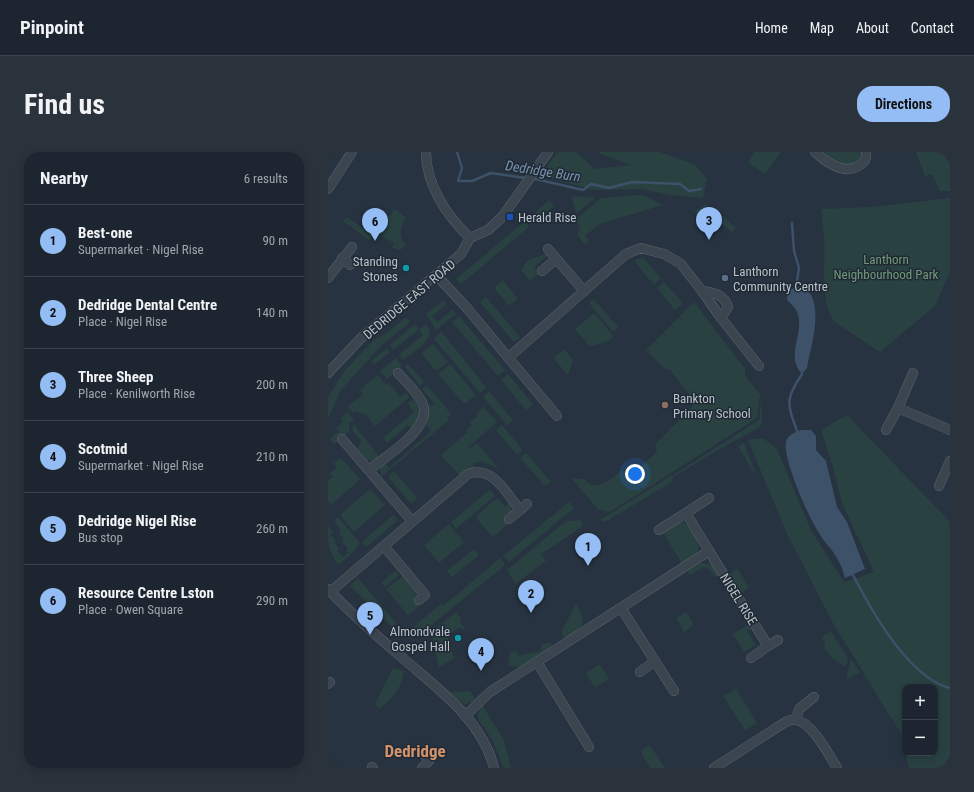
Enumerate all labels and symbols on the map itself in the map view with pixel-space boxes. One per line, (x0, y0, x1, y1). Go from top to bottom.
water label: Dedridge Burn (504, 157, 582, 185)
pin: 3 (696, 207, 722, 240)
pin: 6 (362, 208, 388, 241)
place label: Herald Rise (518, 210, 576, 225)
marker: Herald Rise (505, 212, 515, 222)
park label: Lanthorn Neighbourhood Park (834, 252, 939, 282)
place label: Standing Stones (353, 254, 398, 284)
street label: DEDRIDGE EAST ROAD (360, 256, 458, 342)
marker: Standing Stones (401, 263, 411, 273)
place label: Lanthorn Community Centre (733, 264, 828, 294)
marker: Lanthorn Community Centre (720, 273, 730, 283)
place label: Bankton Primary School (673, 391, 751, 421)
marker: Bankton Primary School (660, 400, 670, 410)
your location (625, 464, 645, 484)
pin: 1 (575, 533, 601, 566)
street label: NIGEL RISE (717, 571, 760, 628)
pin: 2 (518, 580, 544, 613)
pin: 5 (357, 602, 383, 635)
place label: Almondvale Gospel Hall (390, 624, 450, 654)
marker: Almondvale Gospel Hall (453, 633, 463, 643)
pin: 4 (468, 638, 494, 671)
district label: Dedridge (384, 741, 446, 761)

